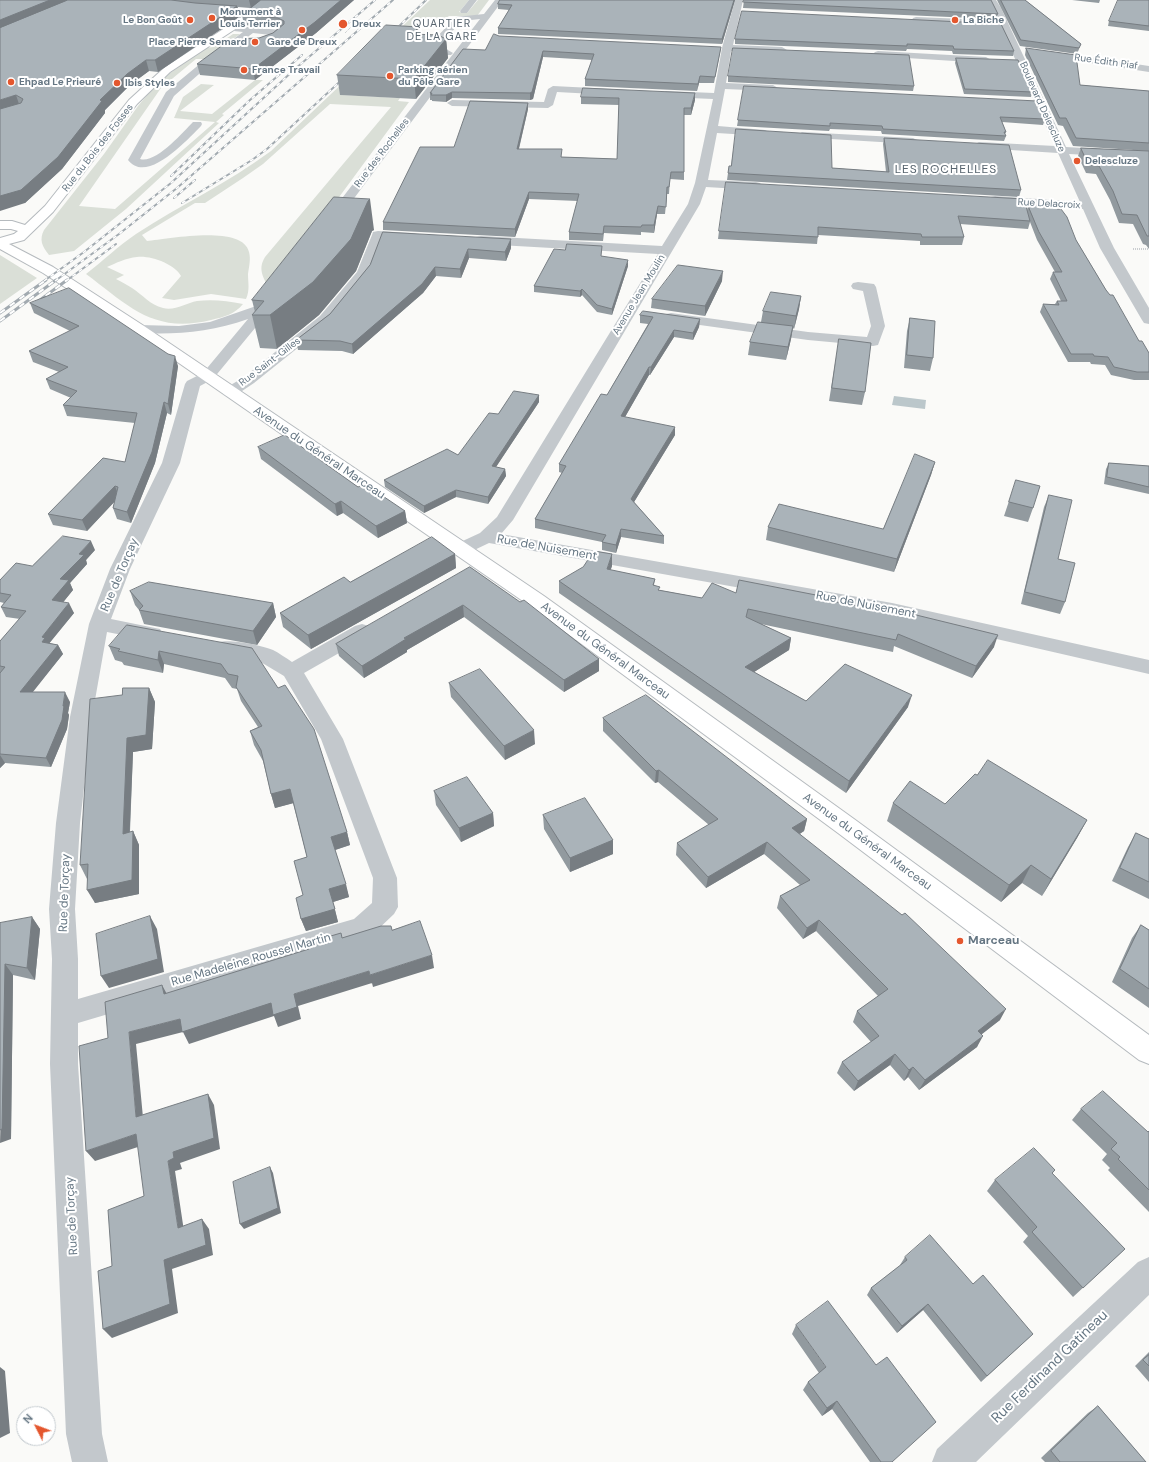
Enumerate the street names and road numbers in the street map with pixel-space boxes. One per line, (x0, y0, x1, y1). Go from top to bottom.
street label: Rue Édith Piaf (1074, 52, 1138, 72)
street label: Boulevard Delescluze (1017, 60, 1067, 154)
street label: Rue du Bois des Fosses (60, 102, 136, 194)
street label: Rue des Rochelles (352, 116, 412, 190)
street label: Rue Delacroix (1017, 196, 1081, 212)
street label: Avenue Jean Moulin (610, 253, 668, 337)
street label: Rue Saint-Gilles (237, 335, 303, 389)
street label: Avenue du Général Marceau (250, 403, 388, 503)
street label: Rue de Nuisement (496, 532, 598, 564)
street label: Rue de Torçay (98, 536, 142, 614)
street label: Rue de Nuisement (815, 588, 917, 622)
street label: Avenue du Général Marceau (538, 599, 672, 703)
street label: Avenue du Général Marceau (800, 790, 934, 894)
street label: Rue de Torçay (56, 854, 74, 932)
street label: Rue Madeleine Roussel Martin (170, 930, 332, 990)
street label: Rue de Torçay (63, 1176, 81, 1256)
street label: Rue Ferdinand Gatineau (988, 1307, 1112, 1427)

